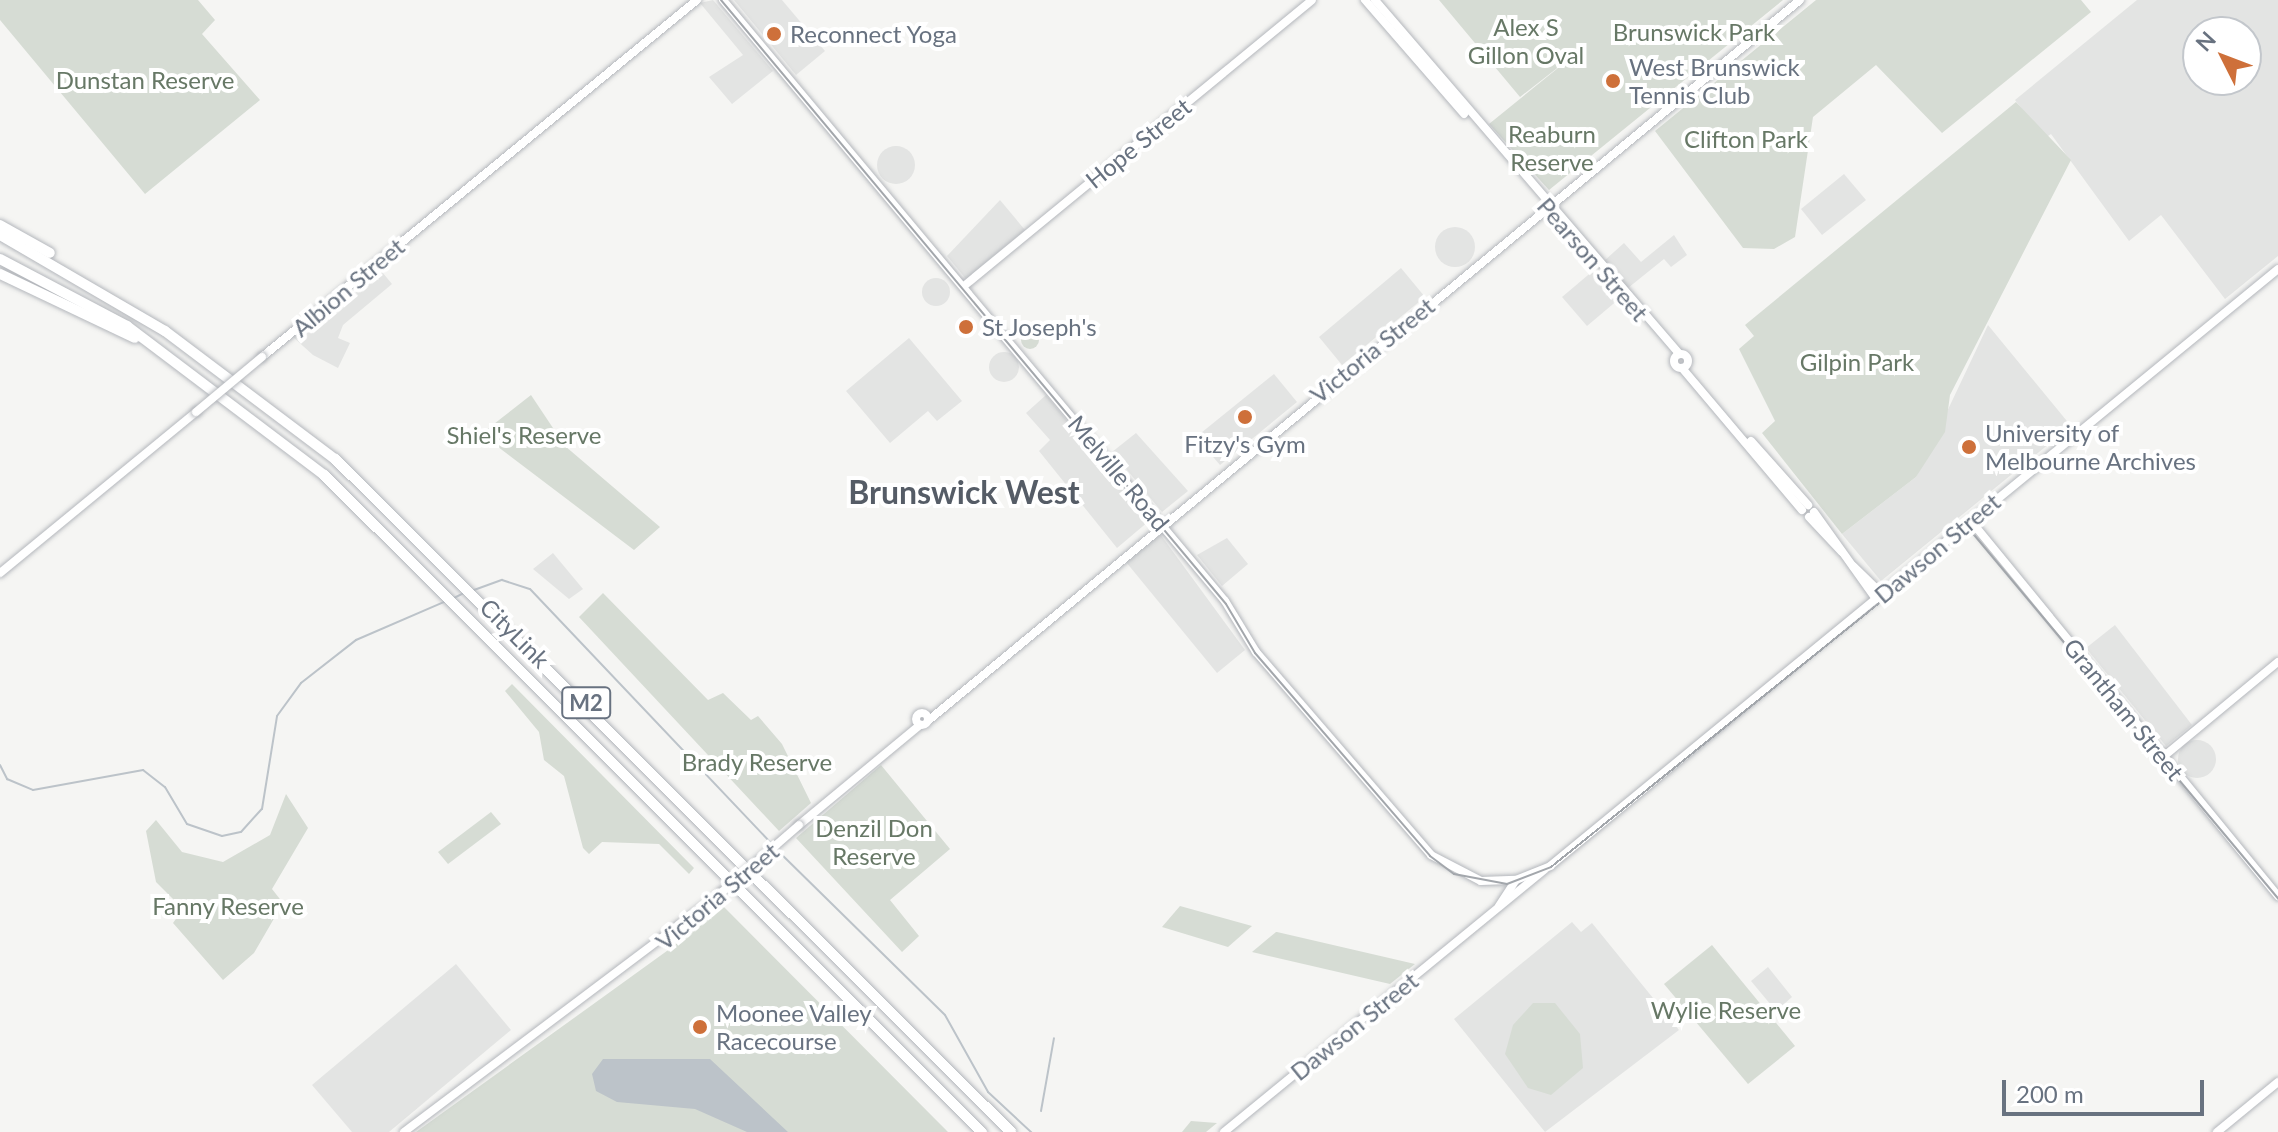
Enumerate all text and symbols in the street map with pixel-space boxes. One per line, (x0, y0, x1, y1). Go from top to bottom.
park label: Alex S Gillon Oval (1468, 13, 1584, 69)
north arrow (2182, 16, 2262, 96)
park label: Brunswick Park (1613, 18, 1775, 46)
place label: Reconnect Yoga (790, 20, 958, 48)
marker: Reconnect Yoga (765, 25, 783, 43)
text: N (2190, 26, 2221, 56)
place label: West Brunswick Tennis Club (1629, 53, 1800, 109)
park label: Dunstan Reserve (56, 66, 234, 94)
marker: West Brunswick Tennis Club (1604, 72, 1622, 90)
street label: Hope Street (1080, 92, 1196, 194)
park label: Reaburn Reserve (1508, 120, 1596, 176)
park label: Clifton Park (1684, 125, 1808, 153)
street label: Pearson Street (1532, 192, 1654, 326)
street label: Albion Street (286, 232, 410, 342)
street label: Victoria Street (1304, 291, 1440, 409)
place label: St Joseph's (982, 313, 1097, 341)
marker: St Joseph's (957, 318, 975, 336)
park label: Gilpin Park (1800, 348, 1914, 376)
marker: Fitzy's Gym (1236, 408, 1254, 426)
street label: Melville Road (1062, 409, 1176, 537)
place label: University of Melbourne Archives (1985, 419, 2197, 475)
park label: Shiel's Reserve (447, 421, 601, 449)
place label: Fitzy's Gym (1184, 430, 1306, 458)
marker: University of Melbourne Archives (1960, 438, 1978, 456)
district label: Brunswick West (848, 473, 1080, 511)
street label: Dawson Street (1868, 487, 2006, 609)
street label: CityLink (474, 592, 556, 674)
street label: Grantham Street (2058, 632, 2190, 786)
road number: M2 (560, 685, 612, 721)
park label: Brady Reserve (681, 748, 833, 776)
park label: Denzil Don Reserve (815, 814, 933, 870)
street label: Victoria Street (650, 836, 784, 956)
park label: Fanny Reserve (152, 892, 304, 920)
street label: Dawson Street (1285, 966, 1423, 1086)
park label: Wylie Reserve (1651, 996, 1801, 1024)
place label: Moonee Valley Racecourse (716, 999, 872, 1055)
marker: Moonee Valley Racecourse (691, 1018, 709, 1036)
scale bar (2006, 1064, 2208, 1114)
text: 200 m (2016, 1079, 2084, 1108)

